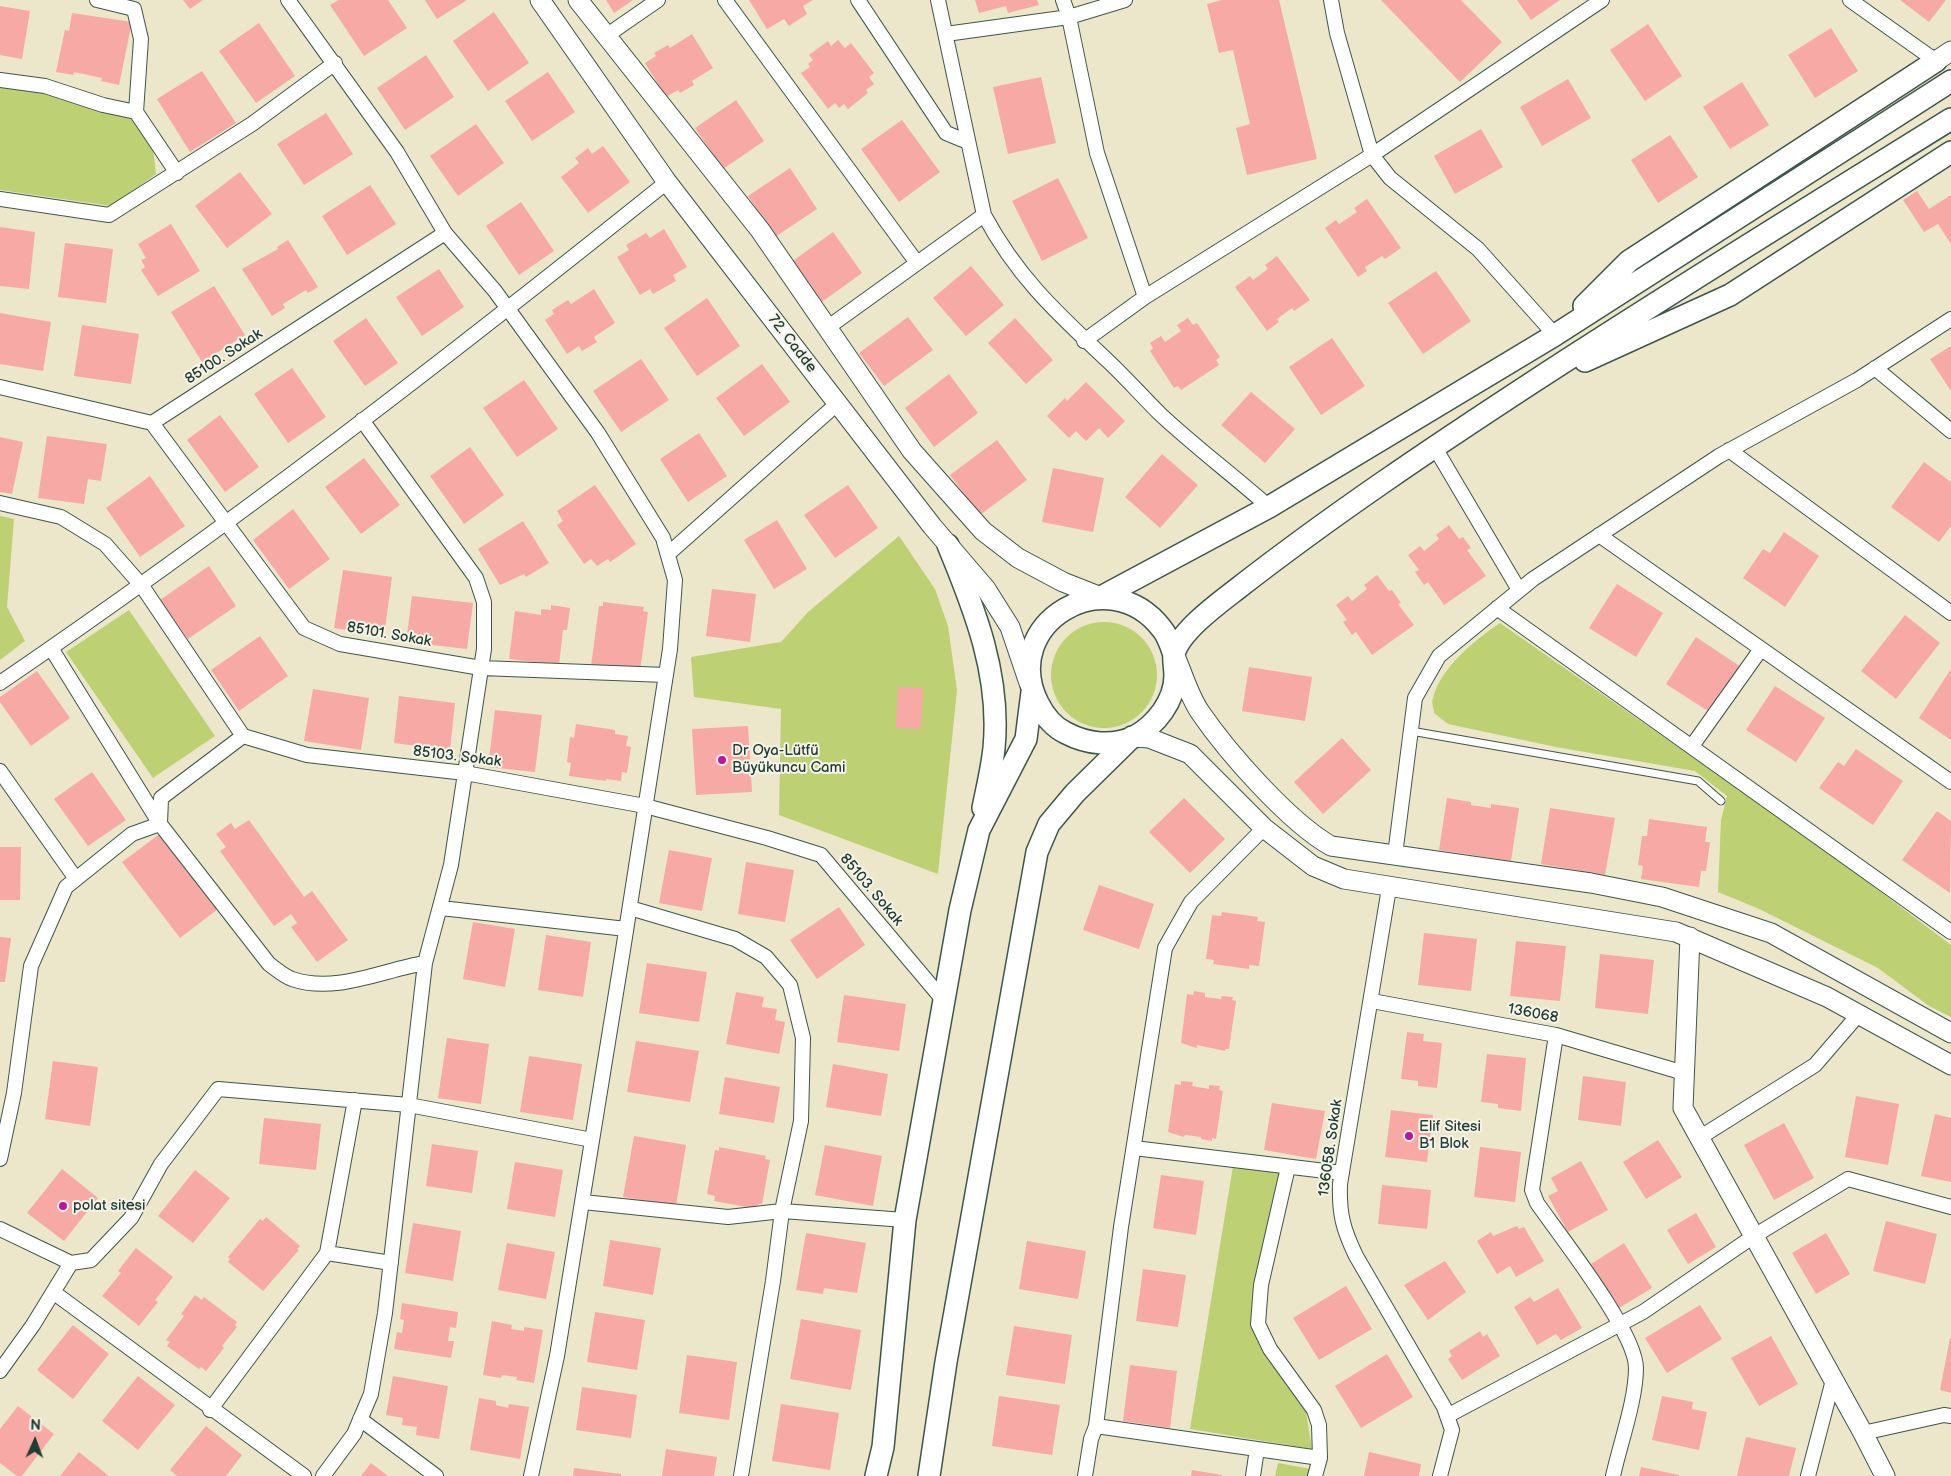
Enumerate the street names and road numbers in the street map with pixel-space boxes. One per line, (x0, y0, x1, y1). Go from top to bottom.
street label: 72. Cadde (764, 311, 820, 377)
street label: 85100. Sokak (182, 325, 266, 389)
street label: 85101. Sokak (345, 619, 433, 651)
street label: 85103. Sokak (412, 743, 502, 771)
street label: 85103. Sokak (836, 850, 906, 930)
street label: 136068 (1506, 1000, 1560, 1028)
street label: 136058. Sokak (1315, 1098, 1347, 1198)

